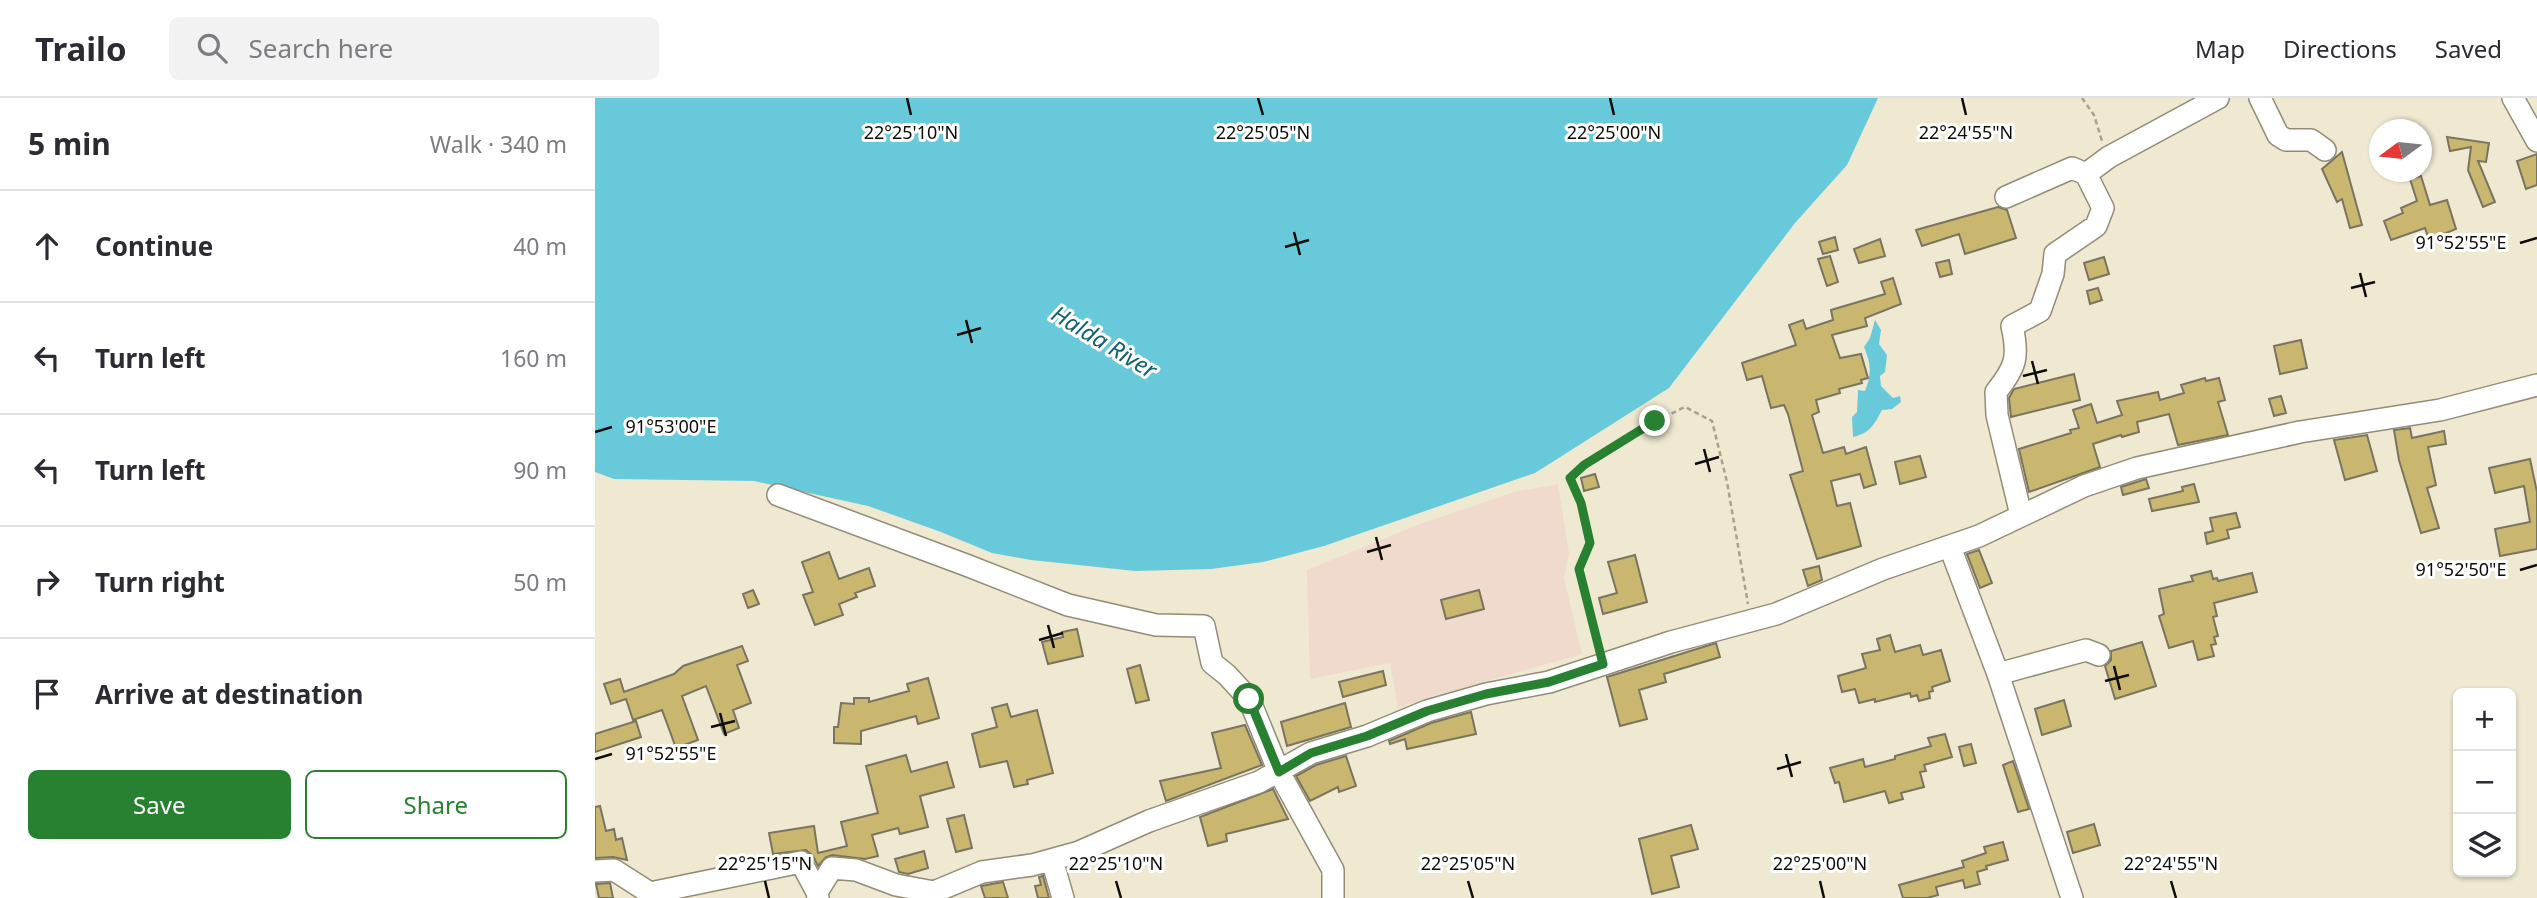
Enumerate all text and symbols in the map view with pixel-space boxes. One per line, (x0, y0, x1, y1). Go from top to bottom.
search box (169, 17, 659, 80)
text: Trailo (35, 26, 127, 71)
icon: search (193, 29, 231, 67)
text: Search here (249, 30, 393, 66)
text: Map (2195, 32, 2245, 65)
text: Directions (2283, 32, 2397, 65)
text: Saved (2435, 32, 2502, 65)
north arrow (2369, 119, 2432, 182)
text: 22°25'10"N (864, 120, 958, 144)
text: 22°25'05"N (1216, 120, 1310, 144)
text: 22°25'00"N (1567, 120, 1661, 144)
text: 22°24'55"N (1919, 120, 2013, 144)
text: 5 min (28, 123, 111, 164)
text: Walk · 340 m (430, 128, 567, 160)
icon: ahead (28, 227, 66, 265)
text: Continue (95, 228, 213, 264)
text: 40 m (513, 230, 567, 262)
text: 91°52'55"E (2416, 230, 2506, 254)
water label: Halda River (1046, 297, 1164, 386)
icon: left (28, 339, 66, 377)
text: Turn left (95, 340, 206, 376)
text: 160 m (500, 342, 567, 374)
route end (1639, 405, 1670, 436)
text: 91°53'00"E (626, 414, 716, 438)
icon: left (28, 451, 66, 489)
text: Turn left (95, 452, 206, 488)
text: 90 m (513, 454, 567, 486)
text: 91°52'50"E (2416, 557, 2506, 581)
icon: right (28, 563, 66, 601)
text: Turn right (95, 564, 225, 600)
text: 50 m (513, 566, 567, 598)
icon: arrive (28, 675, 66, 713)
text: Arrive at destination (95, 676, 364, 712)
route start (1233, 683, 1264, 714)
map controls (2453, 688, 2516, 877)
button: + (2453, 688, 2516, 751)
text: 91°52'55"E (626, 741, 716, 765)
button: − (2453, 751, 2516, 814)
button: Save (28, 770, 291, 839)
button: Share (305, 770, 567, 839)
button: layers (2453, 814, 2516, 877)
text: 22°25'15"N (718, 851, 812, 875)
text: 22°25'10"N (1069, 851, 1163, 875)
text: 22°25'05"N (1421, 851, 1515, 875)
text: 22°25'00"N (1773, 851, 1867, 875)
text: 22°24'55"N (2124, 851, 2218, 875)

